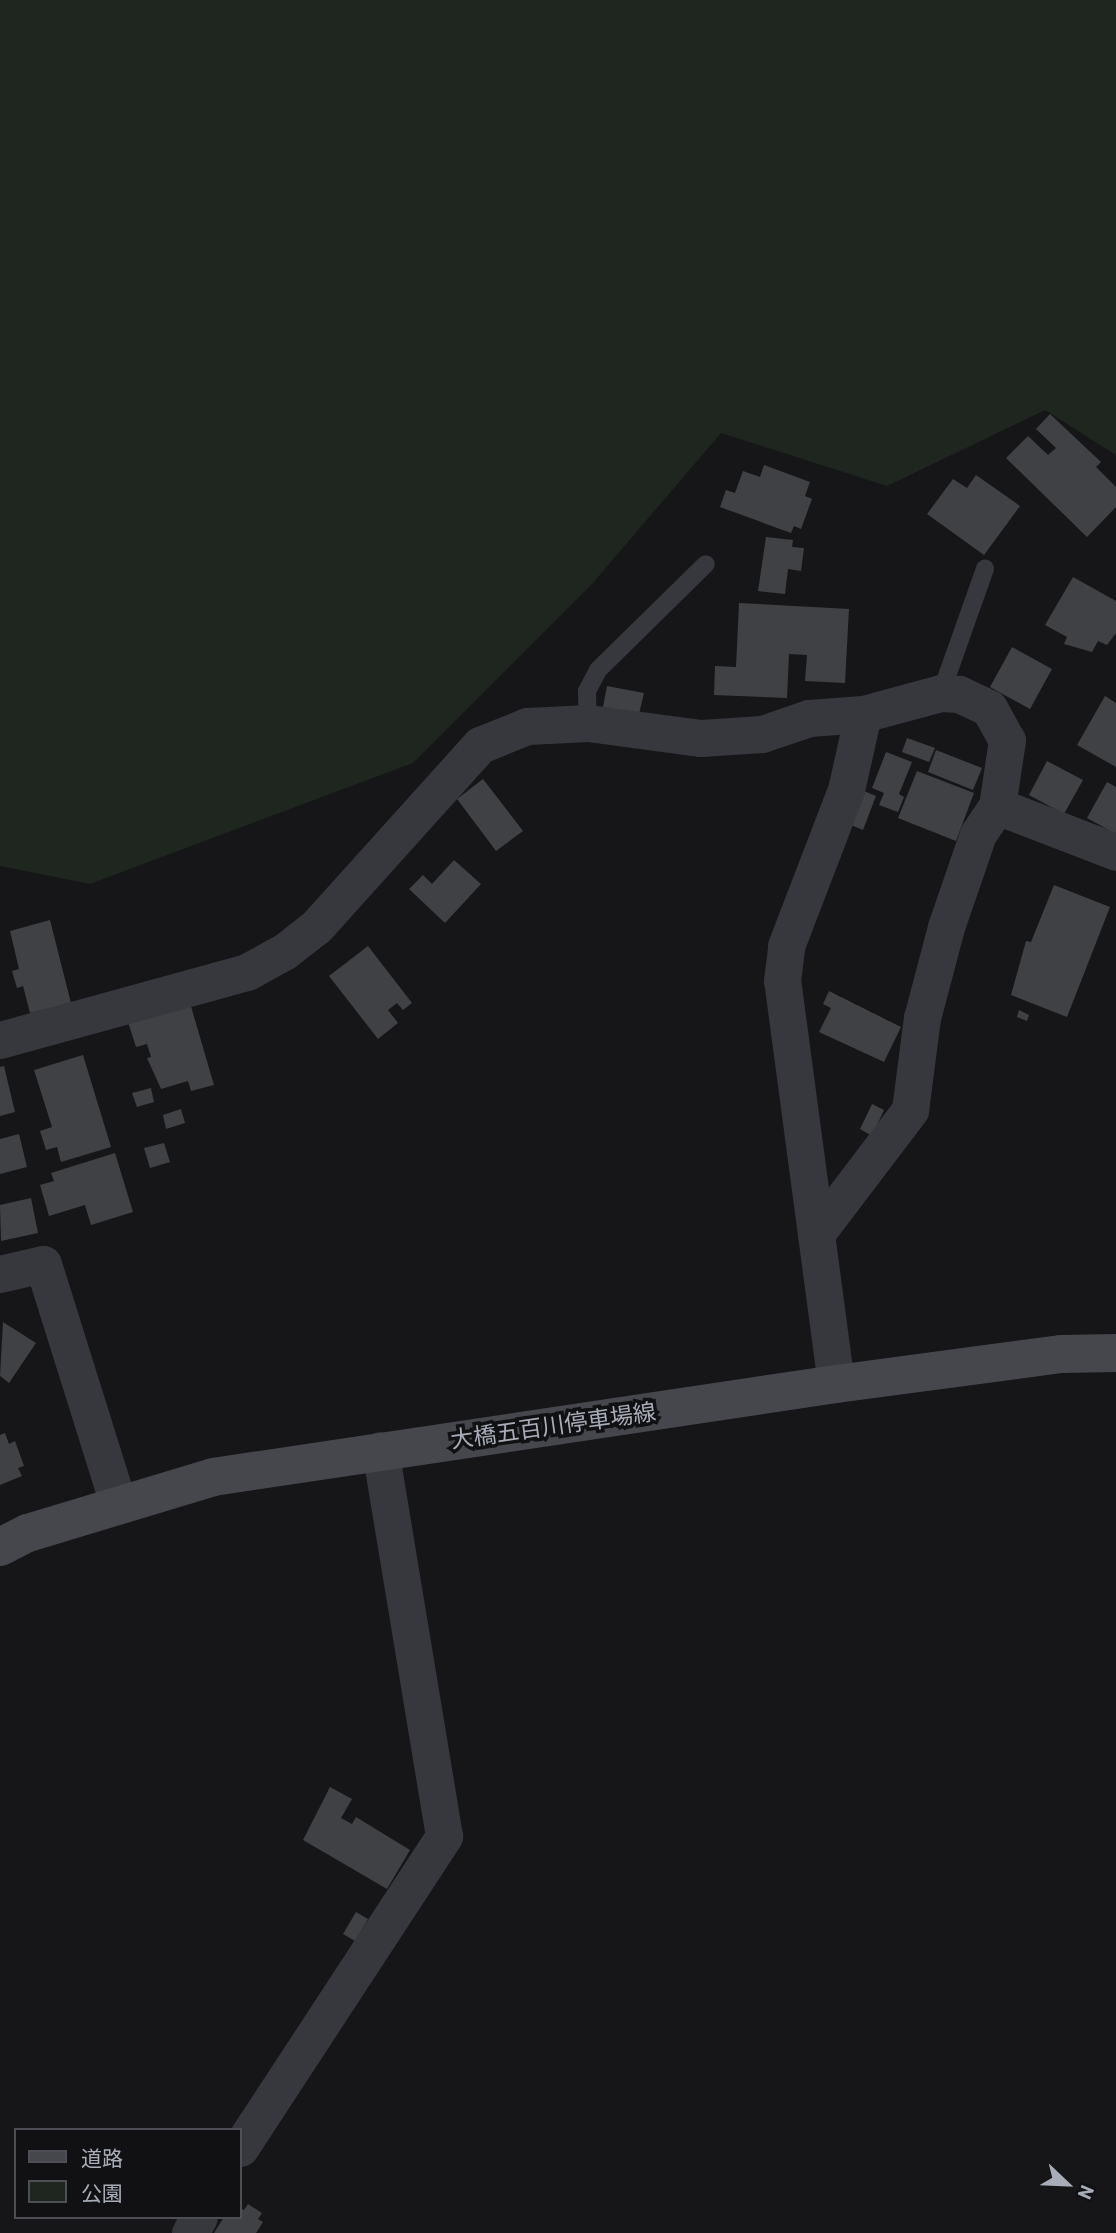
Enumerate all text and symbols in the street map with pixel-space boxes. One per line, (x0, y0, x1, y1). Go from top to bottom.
street label: 大橋五百川停車場線 (449, 1397, 657, 1453)
legend (14, 2128, 242, 2219)
text: 道路 (81, 2145, 123, 2170)
north arrow (1032, 2149, 1102, 2219)
text: 公園 (81, 2180, 123, 2205)
text: N (1074, 2182, 1100, 2203)

